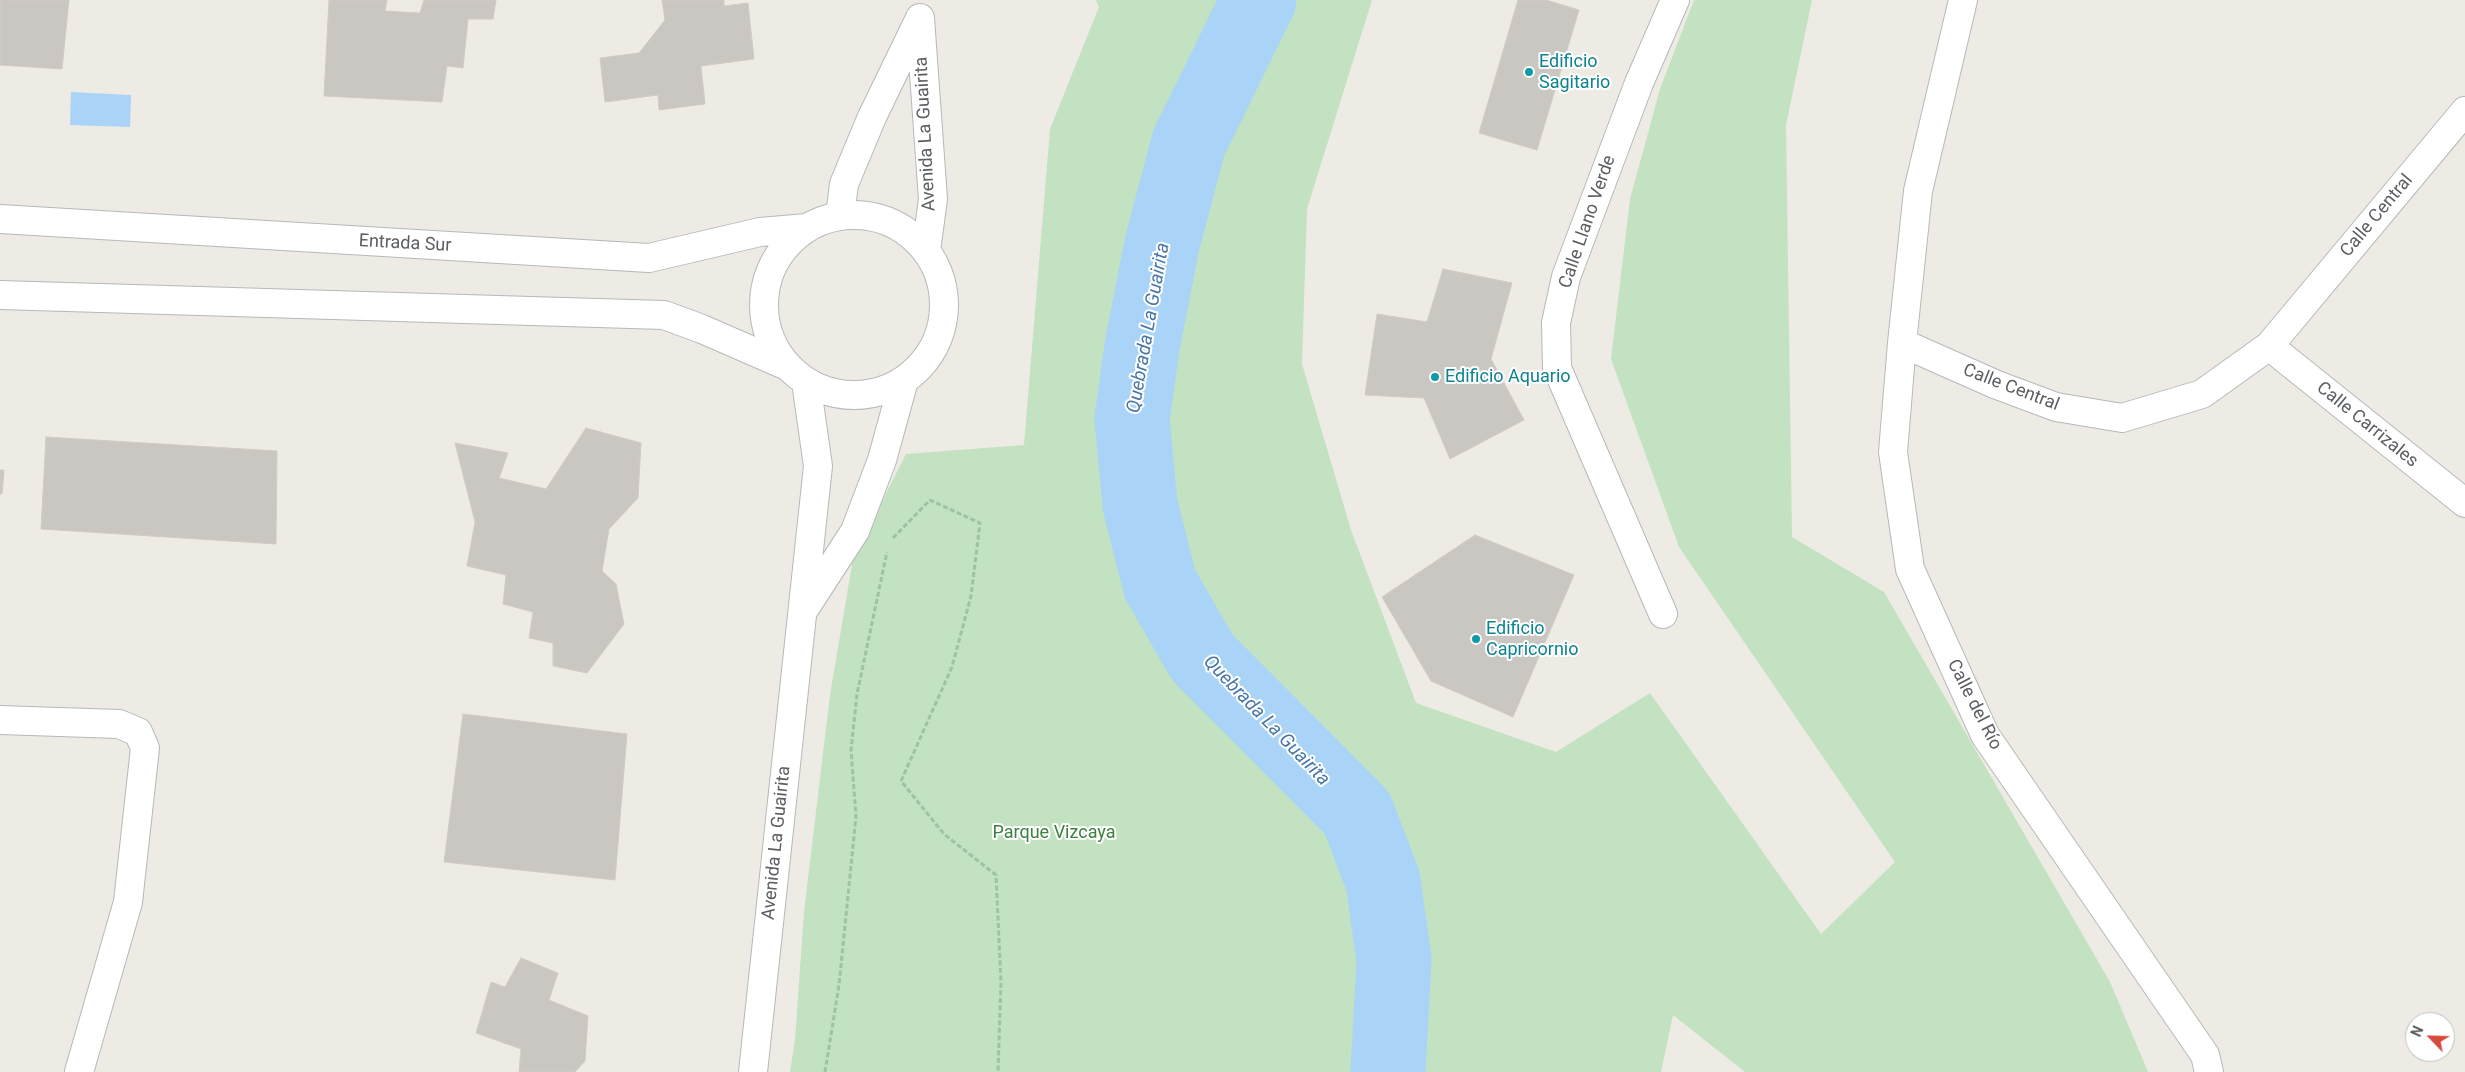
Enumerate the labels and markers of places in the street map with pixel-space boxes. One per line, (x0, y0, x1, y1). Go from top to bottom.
place label: Edificio Sagitario (1539, 51, 1610, 94)
marker: Edificio Sagitario (1523, 66, 1535, 78)
place label: Edificio Aquario (1445, 366, 1571, 388)
marker: Edificio Aquario (1429, 371, 1441, 383)
place label: Edificio Capricornio (1486, 618, 1578, 660)
marker: Edificio Capricornio (1470, 633, 1482, 645)

